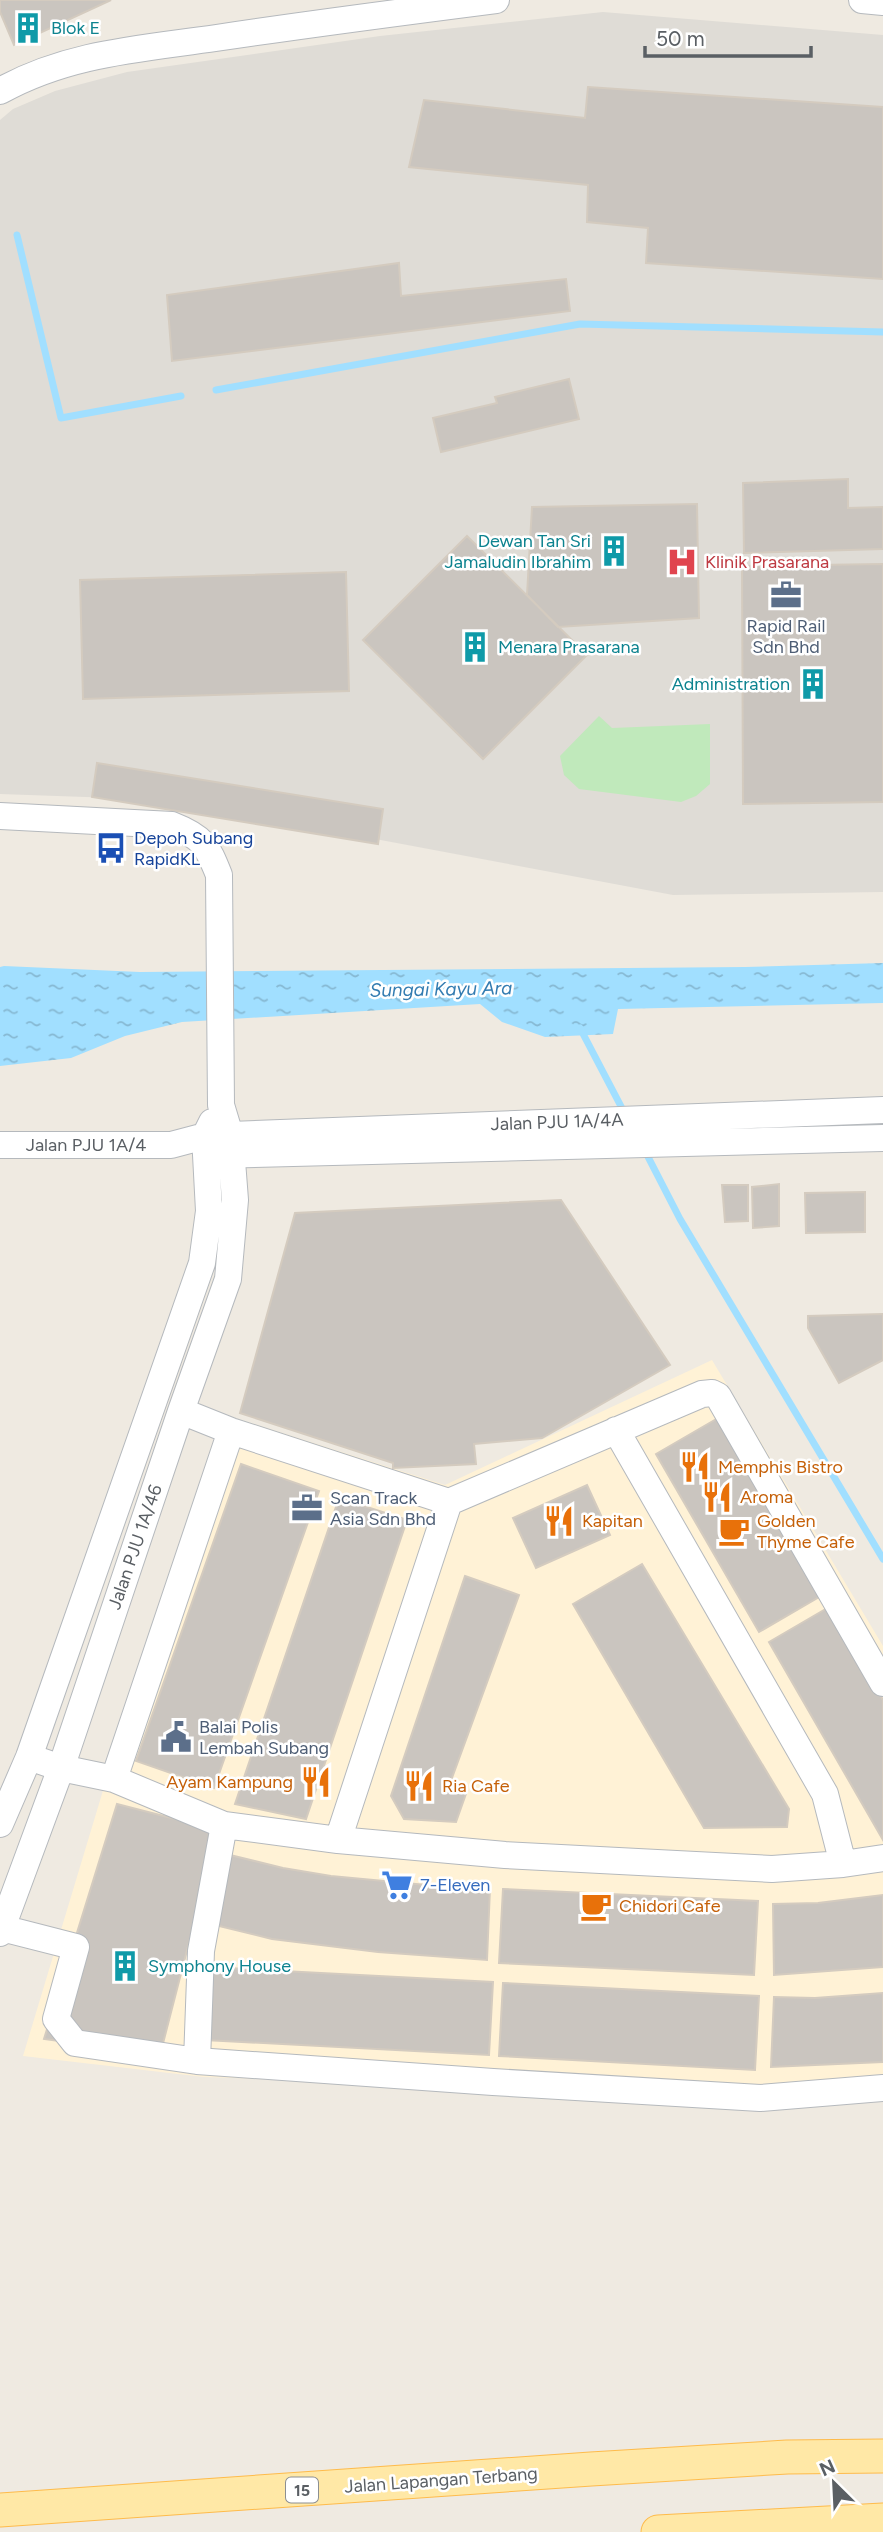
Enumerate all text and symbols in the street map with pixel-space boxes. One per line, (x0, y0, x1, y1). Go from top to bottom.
building icon: Blok E (11, 11, 45, 45)
scale bar (645, 14, 811, 58)
place label: Blok E (51, 17, 100, 39)
text: 50 m (656, 26, 705, 51)
place label: Dewan Tan Sri Jamaludin Ibrahim (445, 530, 591, 573)
building icon: Dewan Tan Sri Jamaludin Ibrahim (597, 534, 631, 568)
hospital icon: Klinik Prasarana (665, 545, 699, 579)
place label: Klinik Prasarana (705, 551, 829, 573)
office icon: Rapid Rail Sdn Bhd (769, 578, 803, 612)
place label: Rapid Rail Sdn Bhd (747, 615, 825, 658)
building icon: Menara Prasarana (458, 630, 492, 664)
place label: Menara Prasarana (498, 636, 640, 658)
building icon: Administration (796, 667, 830, 701)
place label: Administration (672, 673, 790, 695)
place label: Depoh Subang RapidKL (134, 827, 253, 870)
bus stop icon: Depoh Subang RapidKL (94, 831, 128, 865)
water label: Sungai Kayu Ara (369, 976, 513, 1002)
street label: Jalan PJU 1A/4A (490, 1109, 624, 1135)
street label: Jalan PJU 1A/4 (26, 1134, 146, 1156)
restaurant icon: Memphis Bistro (678, 1450, 712, 1484)
place label: Memphis Bistro (718, 1456, 843, 1478)
restaurant icon: Aroma (700, 1480, 734, 1514)
street label: Jalan PJU 1A/46 (103, 1482, 167, 1612)
place label: Aroma (740, 1486, 793, 1508)
place label: Scan Track Asia Sdn Bhd (330, 1487, 436, 1530)
office icon: Scan Track Asia Sdn Bhd (290, 1491, 324, 1525)
restaurant icon: Kapitan (542, 1504, 576, 1538)
place label: Kapitan (582, 1510, 643, 1532)
place label: Golden Thyme Cafe (757, 1510, 855, 1553)
cafe icon: Golden Thyme Cafe (717, 1514, 751, 1548)
place label: Balai Polis Lembah Subang (199, 1716, 329, 1759)
public building icon: Balai Polis Lembah Subang (159, 1720, 193, 1754)
restaurant icon: Ayam Kampung (299, 1765, 333, 1799)
restaurant icon: Ria Cafe (402, 1769, 436, 1803)
place label: Ayam Kampung (166, 1771, 293, 1793)
place label: Ria Cafe (442, 1775, 510, 1797)
supermarket icon: 7-Eleven (380, 1868, 414, 1902)
place label: 7-Eleven (420, 1874, 490, 1896)
cafe icon: Chidori Cafe (579, 1889, 613, 1923)
place label: Chidori Cafe (619, 1895, 721, 1917)
building icon: Symphony House (108, 1949, 142, 1983)
place label: Symphony House (148, 1955, 291, 1977)
north arrow (799, 2448, 869, 2518)
text: N (816, 2454, 839, 2481)
street label: Jalan Lapangan Terbang (344, 2462, 538, 2498)
road number: 15 (286, 2478, 318, 2502)

